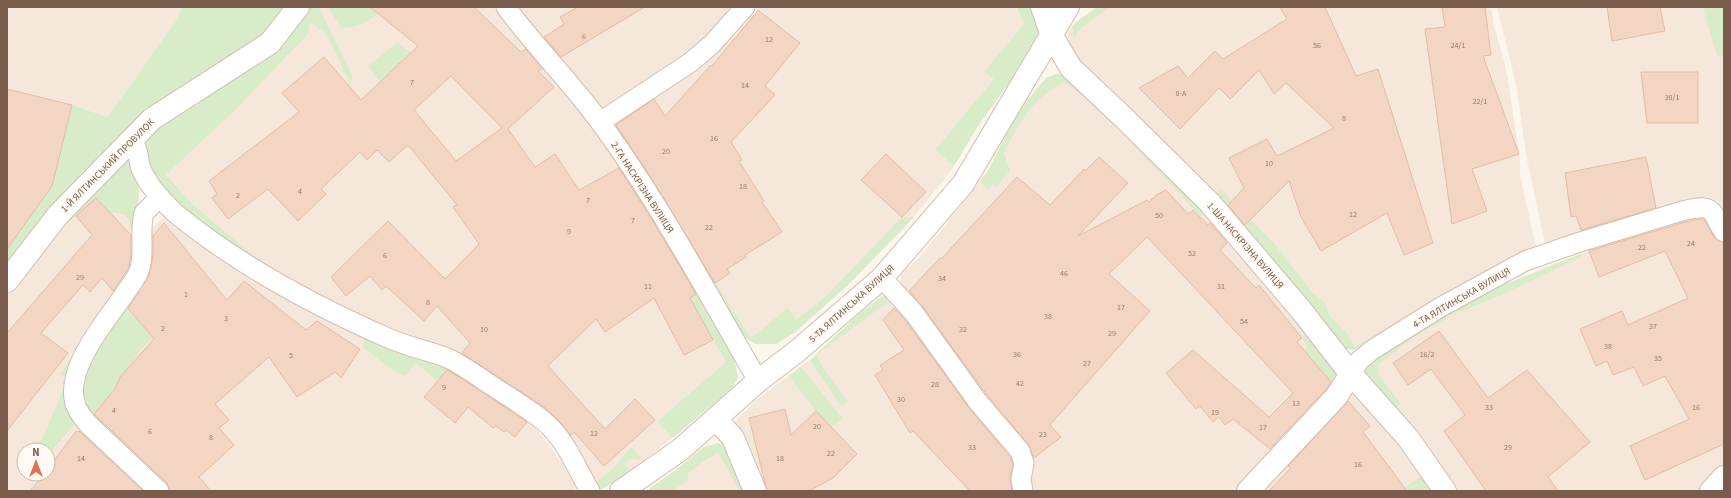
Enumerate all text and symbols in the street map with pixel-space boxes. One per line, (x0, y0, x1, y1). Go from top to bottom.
house number: 6 (582, 31, 586, 42)
house number: 12 (765, 34, 773, 45)
house number: 56 (1313, 40, 1321, 51)
house number: 24/1 (1451, 40, 1465, 51)
house number: 7 (410, 77, 414, 88)
house number: 14 (741, 80, 749, 91)
house number: 8-А (1176, 88, 1187, 99)
house number: 38/1 (1665, 92, 1679, 103)
house number: 22/1 (1473, 96, 1487, 107)
house number: 8 (1342, 113, 1346, 124)
street label: 1-Й ЯЛТИНСЬКИЙ ПРОВУЛОК (58, 116, 158, 216)
house number: 16 (710, 133, 718, 144)
street label: 2-ГА НАСКРІЗНА ВУЛИЦЯ (607, 139, 677, 236)
house number: 20 (662, 146, 670, 157)
house number: 10 (1265, 158, 1273, 169)
house number: 18 (739, 181, 747, 192)
house number: 4 (298, 186, 302, 197)
house number: 2 (236, 190, 240, 201)
house number: 7 (586, 195, 590, 206)
street label: 1-ША НАСКРІЗНА ВУЛИЦЯ (1204, 199, 1287, 292)
house number: 12 (1349, 209, 1357, 220)
house number: 50 (1155, 210, 1163, 221)
house number: 7 (631, 215, 635, 226)
house number: 22 (705, 222, 713, 233)
house number: 9 (567, 226, 571, 237)
house number: 24 (1687, 238, 1695, 249)
house number: 22 (1638, 242, 1646, 253)
house number: 52 (1188, 248, 1196, 259)
house number: 6 (383, 250, 387, 261)
street label: 5-ТА ЯЛТИНСЬКА ВУЛИЦЯ (806, 261, 898, 346)
street label: 4-ТА ЯЛТИНСЬКА ВУЛИЦЯ (1410, 264, 1513, 332)
house number: 46 (1060, 268, 1068, 279)
house number: 29 (76, 272, 84, 283)
house number: 34 (938, 273, 946, 284)
house number: 11 (644, 281, 652, 292)
house number: 31 (1217, 281, 1225, 292)
house number: 1 (184, 289, 188, 300)
house number: 8 (426, 297, 430, 308)
house number: 17 (1117, 302, 1125, 313)
house number: 38 (1044, 311, 1052, 322)
house number: 3 (224, 313, 228, 324)
house number: 54 (1240, 316, 1248, 327)
house number: 37 (1649, 321, 1657, 332)
house number: 2 (161, 323, 165, 334)
house number: 10 (480, 324, 488, 335)
house number: 32 (959, 324, 967, 335)
house number: 29 (1108, 328, 1116, 339)
house number: 38 (1604, 341, 1612, 352)
house number: 36 (1013, 349, 1021, 360)
house number: 16/2 (1420, 349, 1434, 360)
house number: 5 (289, 350, 293, 361)
house number: 35 (1654, 353, 1662, 364)
house number: 27 (1083, 358, 1091, 369)
house number: 42 (1016, 378, 1024, 389)
house number: 28 (931, 379, 939, 390)
house number: 9 (442, 382, 446, 393)
house number: 30 (897, 394, 905, 405)
house number: 13 (1292, 398, 1300, 409)
house number: 33 (1485, 402, 1493, 413)
house number: 16 (1692, 402, 1700, 413)
house number: 4 (112, 405, 116, 416)
house number: 19 (1211, 407, 1219, 418)
house number: 20 (813, 421, 821, 432)
house number: 17 (1259, 422, 1267, 433)
house number: 6 (148, 426, 152, 437)
house number: 12 (590, 428, 598, 439)
house number: 23 (1039, 429, 1047, 440)
house number: 8 (209, 432, 213, 443)
north arrow (16, 442, 56, 482)
house number: 33 (968, 442, 976, 453)
house number: 29 (1504, 442, 1512, 453)
text: N (32, 445, 40, 460)
house number: 22 (827, 448, 835, 459)
house number: 14 (77, 453, 85, 464)
house number: 18 (776, 453, 784, 464)
house number: 16 (1354, 459, 1362, 470)

